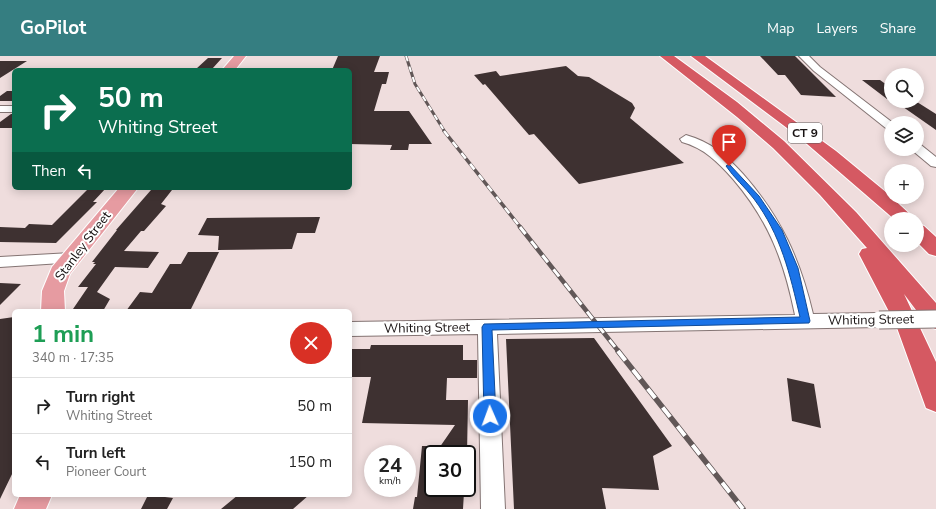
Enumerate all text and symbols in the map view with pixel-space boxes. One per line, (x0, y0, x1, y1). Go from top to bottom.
text: GoPilot (20, 15, 86, 41)
text: Map (767, 19, 794, 38)
text: Layers (816, 19, 858, 38)
text: Share (880, 19, 916, 38)
map controls (884, 68, 924, 252)
button: search (884, 68, 924, 108)
text: 50 m (98, 79, 164, 117)
icon: right (32, 84, 84, 136)
text: Whiting Street (98, 115, 217, 139)
button: layers (884, 116, 924, 156)
road number: CT 9 (788, 123, 822, 143)
pin (712, 125, 746, 166)
icon: arrive (718, 131, 740, 153)
icon: left (74, 160, 96, 182)
text: Then (32, 161, 66, 181)
button: + (884, 164, 924, 204)
street label: Stanley Street (51, 207, 115, 285)
button: − (884, 212, 924, 252)
street label: Whiting Street (828, 310, 915, 330)
text: 1 min (32, 318, 94, 350)
street label: Whiting Street (384, 318, 471, 338)
button: close (290, 322, 332, 364)
text: 340 m · 17:35 (32, 349, 114, 367)
text: Turn right (66, 387, 135, 407)
icon: right (32, 395, 54, 417)
position arrow (469, 395, 511, 437)
text: 50 m (297, 396, 332, 416)
text: Whiting Street (66, 407, 152, 425)
text: Turn left (66, 443, 125, 463)
speed limit sign: 30 (424, 445, 476, 497)
icon: left (32, 451, 54, 473)
text: 150 m (288, 452, 332, 472)
text: 24 (378, 452, 402, 479)
text: Pioneer Court (66, 463, 146, 481)
text: km/h (379, 474, 401, 488)

